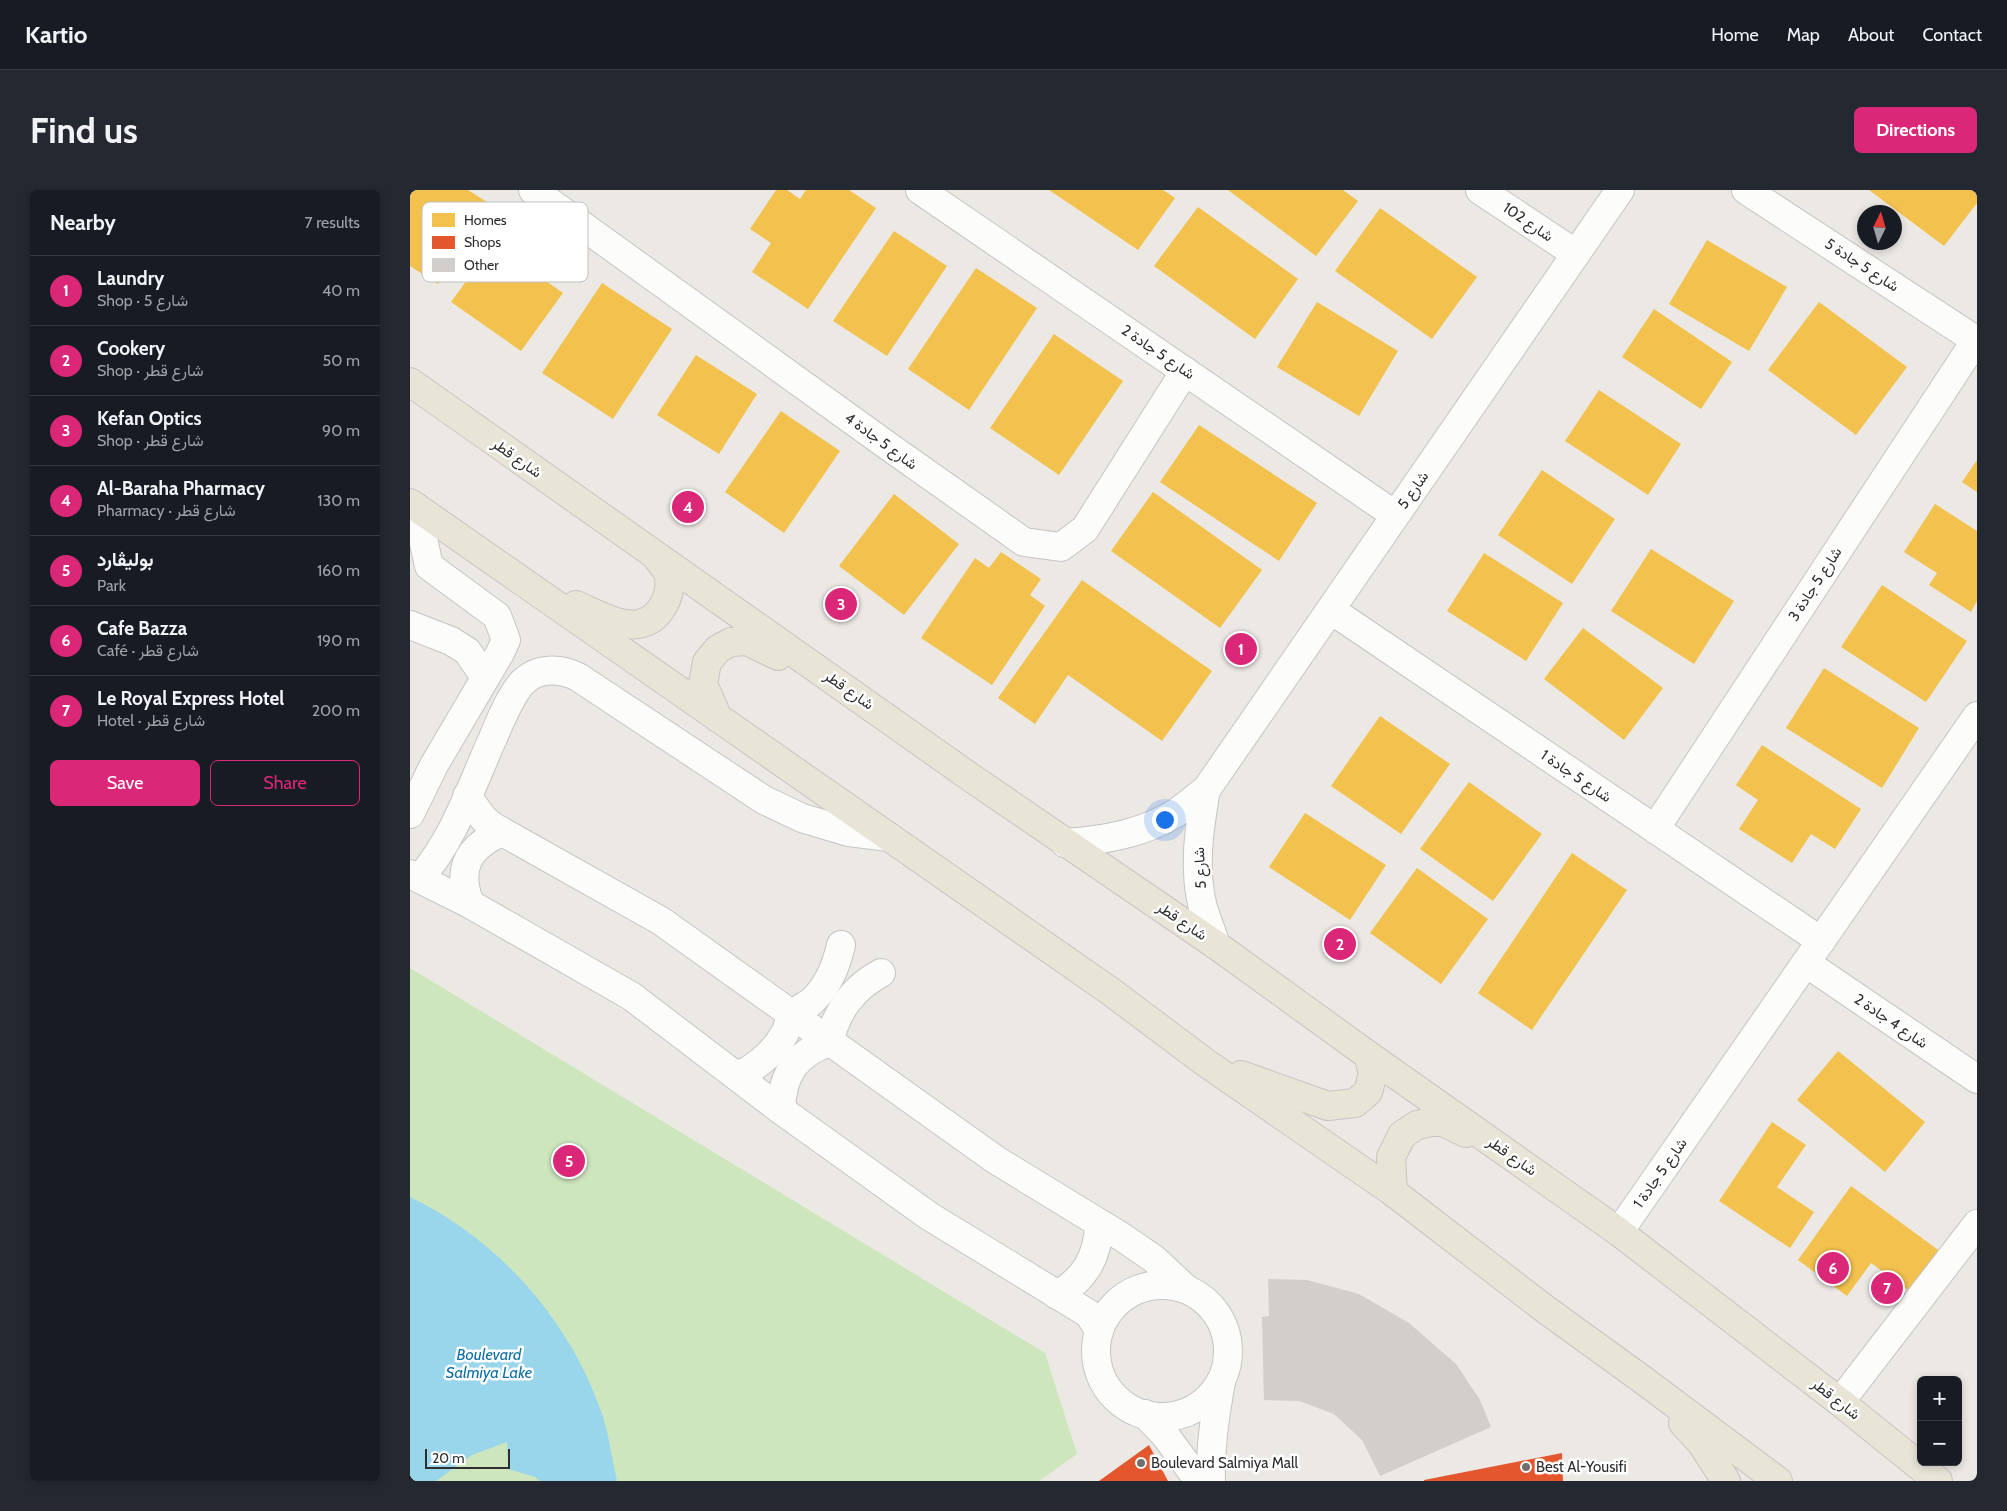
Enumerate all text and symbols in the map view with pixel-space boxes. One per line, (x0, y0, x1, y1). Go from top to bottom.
text: Kartio (25, 20, 88, 49)
text: Home (1711, 24, 1759, 46)
text: Map (1787, 24, 1820, 46)
text: About (1848, 24, 1894, 46)
text: Contact (1922, 24, 1982, 46)
button: Directions (1854, 107, 1977, 153)
text: Find us (30, 109, 138, 152)
street label: شارع 102 (1498, 199, 1557, 247)
legend (422, 202, 588, 282)
north arrow (1857, 205, 1902, 250)
text: Nearby (50, 210, 116, 235)
text: Homes (464, 211, 507, 229)
text: 7 results (305, 213, 360, 232)
text: Shops (464, 233, 501, 251)
street label: شارع 5 جادة 5 (1820, 234, 1903, 297)
text: Other (464, 256, 499, 274)
text: Laundry (97, 267, 164, 290)
text: 1 (63, 281, 69, 300)
text: 40 m (322, 281, 360, 300)
text: Shop · شارع 5 (97, 291, 188, 310)
street label: شارع 5 جادة 2 (1117, 321, 1198, 385)
text: Cookery (97, 337, 165, 360)
text: 2 (62, 351, 70, 370)
text: 50 m (323, 351, 360, 370)
text: Shop · شارع قطر (97, 361, 204, 380)
text: Kefan Optics (97, 407, 201, 430)
street label: شارع 5 جادة 4 (840, 409, 921, 475)
text: 3 (62, 421, 70, 440)
text: 90 m (322, 421, 360, 440)
text: Shop · شارع قطر (97, 431, 204, 450)
street label: شارع قطر (487, 434, 545, 483)
street label: شارع 5 (1394, 468, 1434, 513)
text: Al-Baraha Pharmacy (97, 477, 265, 500)
pin: 4 (672, 488, 704, 526)
text: 4 (61, 491, 71, 510)
text: 130 m (317, 491, 360, 510)
text: Pharmacy · شارع قطر (97, 501, 236, 520)
street label: شارع 5 جادة 3 (1784, 543, 1847, 626)
text: بوليڤارد (97, 548, 154, 571)
text: 5 (62, 561, 70, 580)
text: 160 m (317, 561, 360, 580)
text: Park (97, 576, 126, 595)
pin: 3 (825, 585, 857, 623)
text: Cafe Bazza (97, 617, 187, 640)
pin: 1 (1225, 630, 1257, 668)
text: 6 (62, 631, 71, 650)
text: 190 m (317, 631, 360, 650)
text: Café · شارع قطر (97, 641, 199, 660)
street label: شارع قطر (819, 666, 877, 715)
text: Le Royal Express Hotel (97, 687, 284, 710)
text: 7 (62, 701, 70, 720)
text: 200 m (312, 701, 360, 720)
text: Hotel · شارع قطر (97, 711, 205, 730)
street label: شارع 5 جادة 1 (1536, 746, 1615, 808)
button: Save (50, 760, 200, 806)
button: Share (210, 760, 360, 806)
your location (1152, 807, 1178, 833)
street label: شارع 5 (1190, 846, 1212, 889)
street label: شارع قطر (1152, 897, 1211, 946)
pin: 2 (1324, 925, 1356, 963)
street label: شارع 4 جادة 2 (1850, 990, 1931, 1054)
street label: شارع قطر (1482, 1132, 1540, 1181)
street label: شارع 5 جادة 1 (1629, 1134, 1692, 1213)
pin: 5 (553, 1142, 585, 1180)
pin: 6 (1817, 1249, 1849, 1287)
pin: 7 (1871, 1269, 1903, 1307)
water label: Boulevard Salmiya Lake (446, 1345, 532, 1382)
street label: شارع قطر (1806, 1374, 1864, 1425)
map controls (1917, 1376, 1962, 1466)
button: + (1917, 1376, 1962, 1421)
button: − (1917, 1421, 1962, 1466)
scale bar (425, 1446, 510, 1469)
text: 20 m (432, 1449, 465, 1467)
place label: Boulevard Salmiya Mall (1151, 1454, 1299, 1472)
marker: Boulevard Salmiya Mall (1135, 1457, 1147, 1469)
place label: Best Al-Yousifi (1536, 1458, 1627, 1476)
marker: Best Al-Yousifi (1520, 1461, 1532, 1473)

